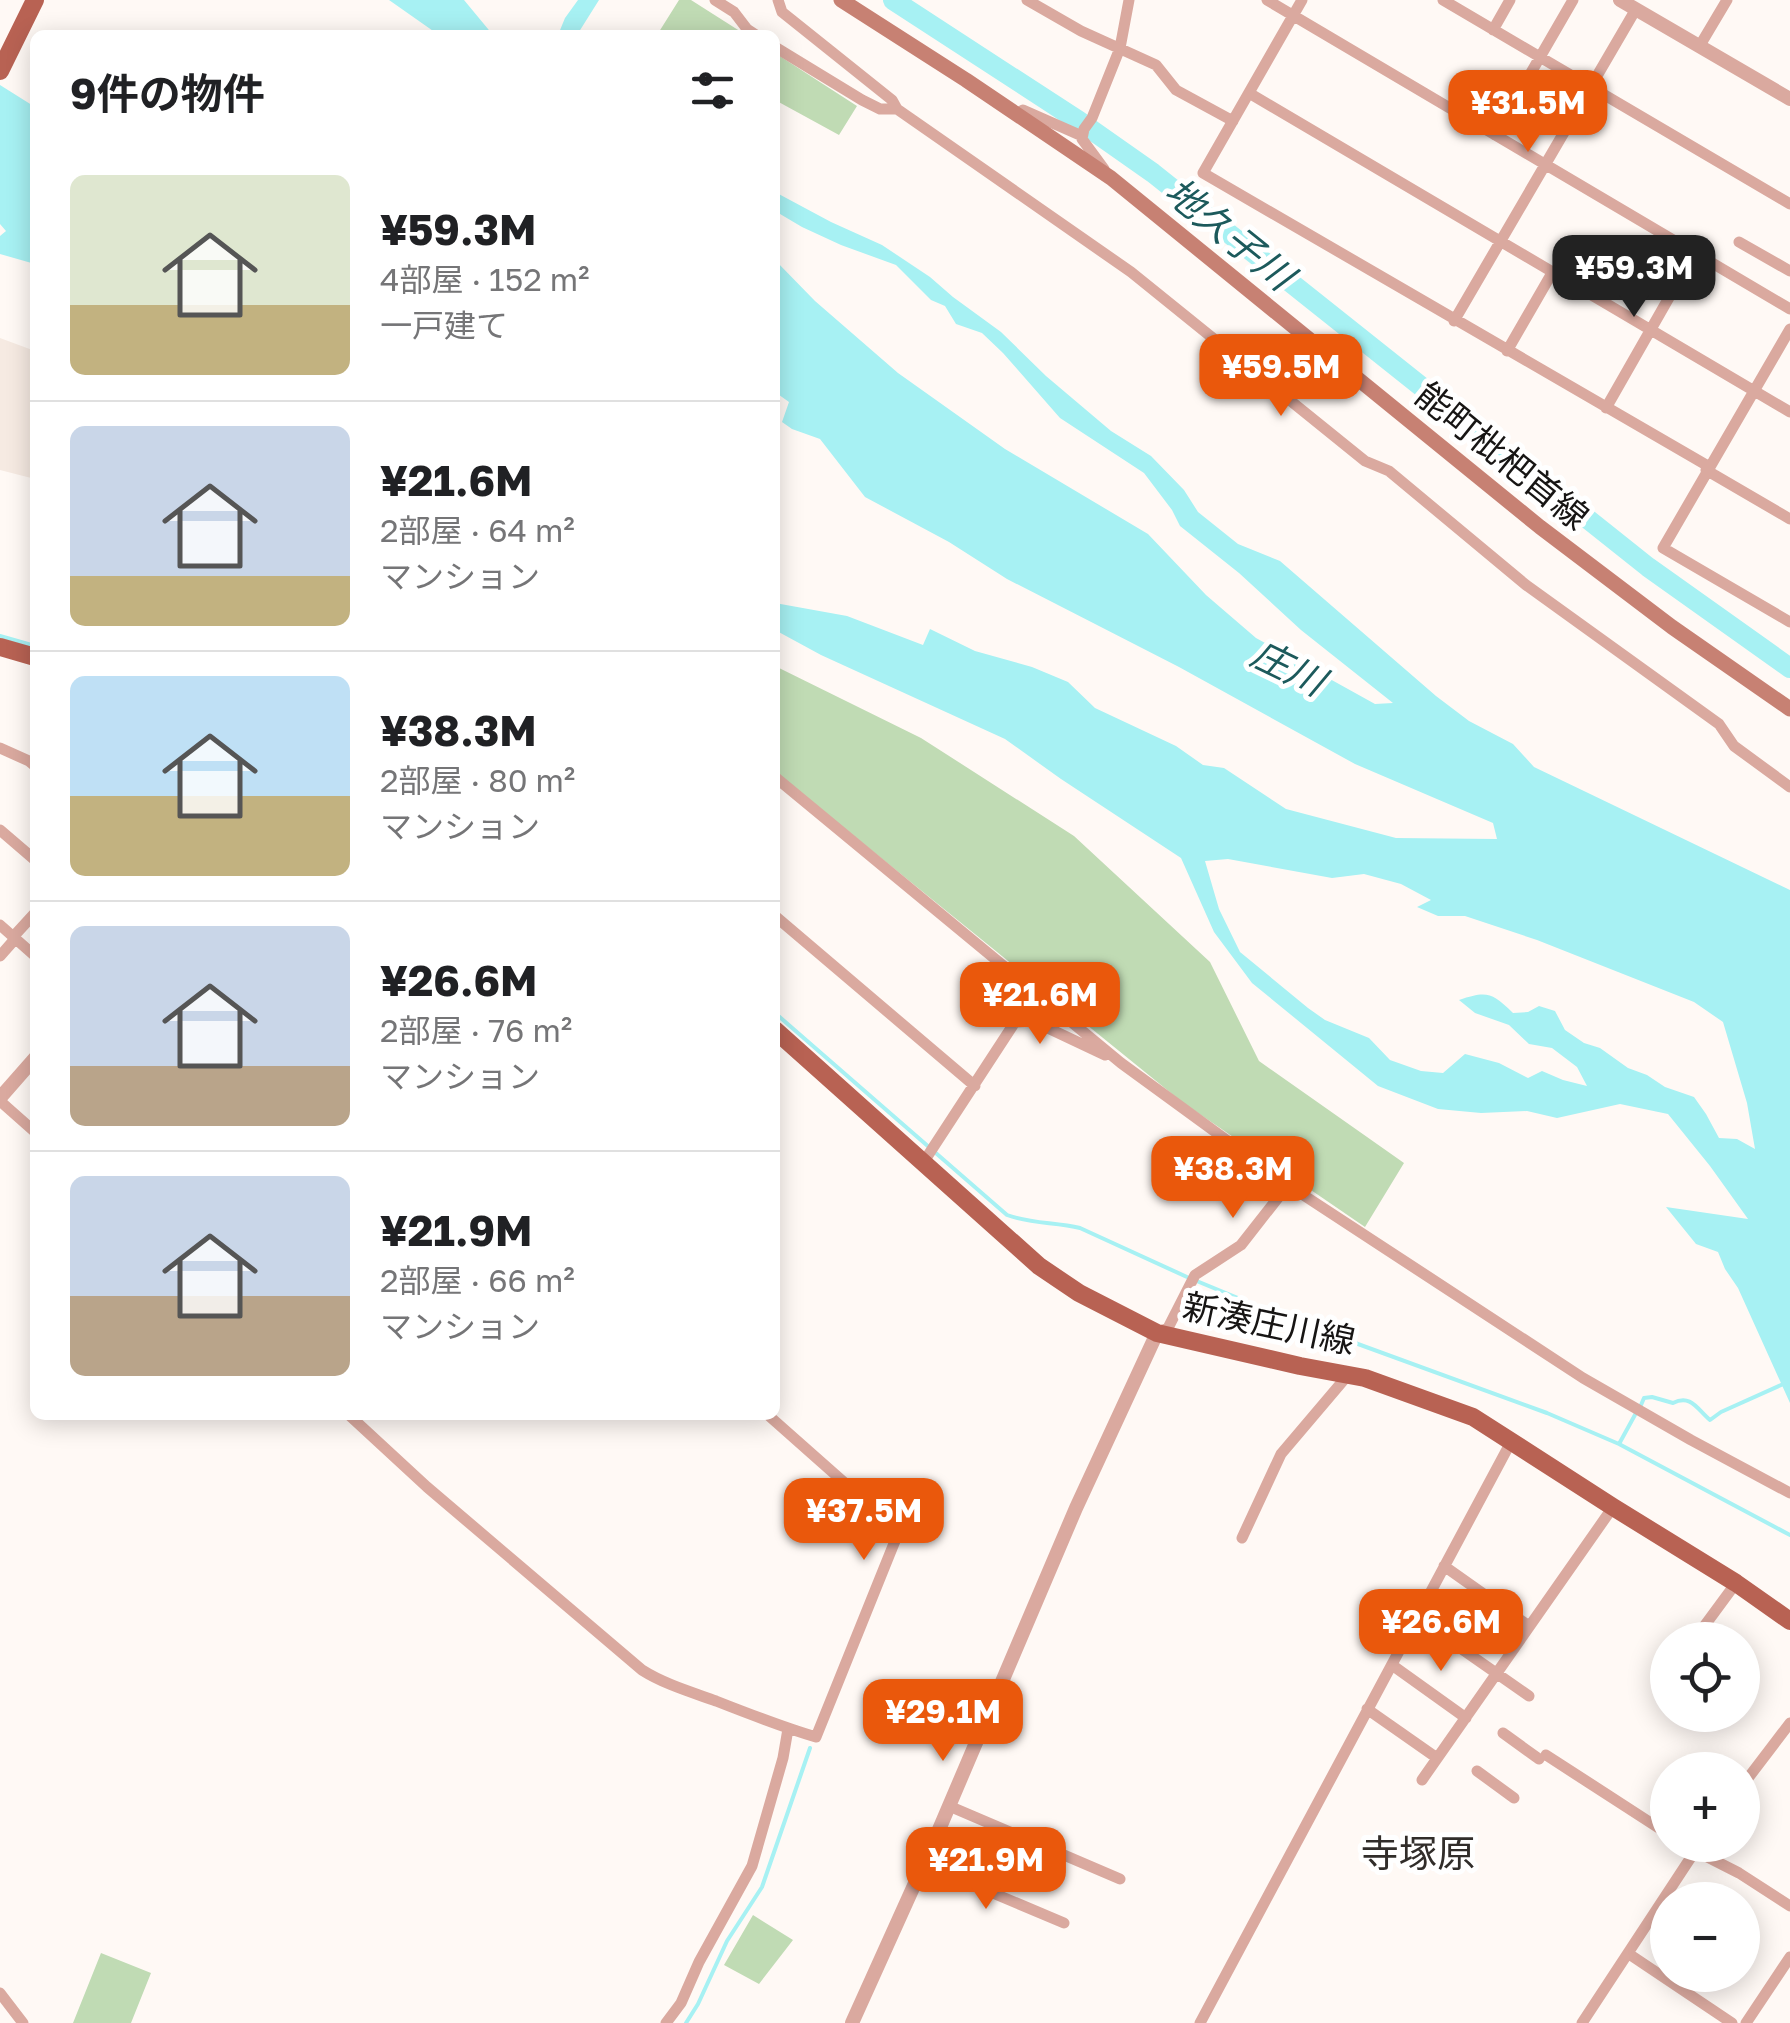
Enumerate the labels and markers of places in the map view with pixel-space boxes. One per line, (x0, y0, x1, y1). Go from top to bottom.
pin: ¥31.5M (1447, 70, 1609, 155)
pin: ¥59.3M (1553, 235, 1715, 320)
pin: ¥59.5M (1200, 334, 1362, 419)
pin: ¥21.6M (959, 962, 1121, 1047)
pin: ¥38.3M (1152, 1136, 1314, 1221)
pin: ¥37.5M (783, 1478, 945, 1563)
pin: ¥26.6M (1360, 1589, 1522, 1674)
pin: ¥29.1M (862, 1679, 1024, 1764)
pin: ¥21.9M (905, 1827, 1067, 1912)

